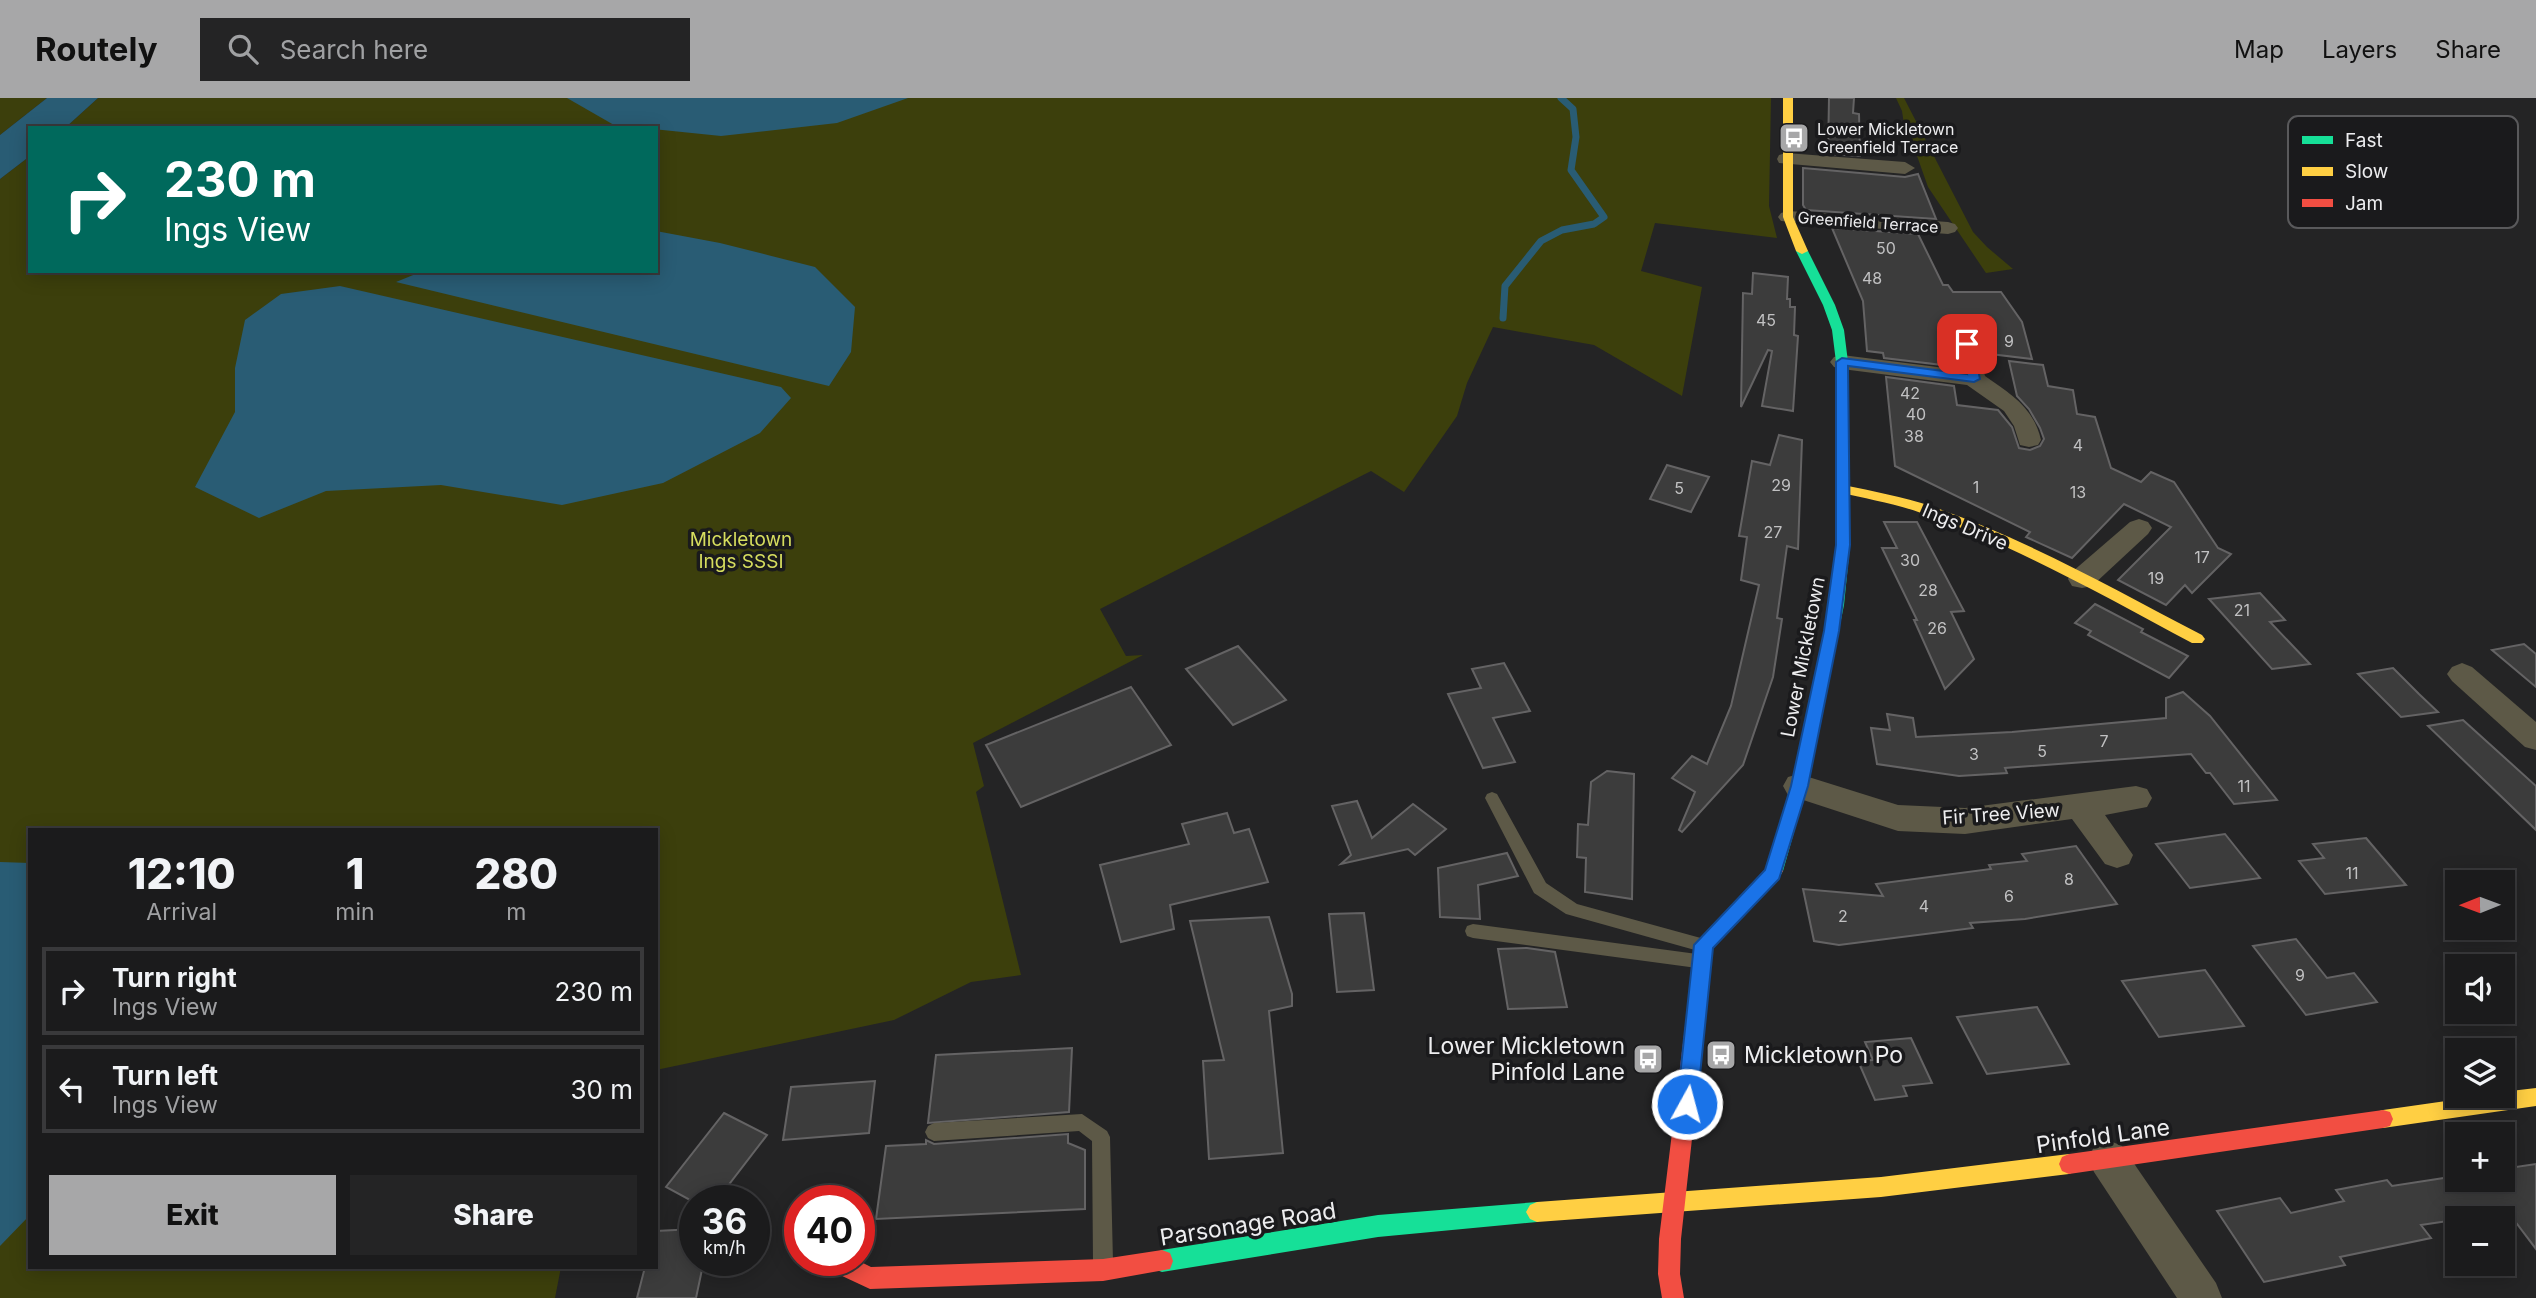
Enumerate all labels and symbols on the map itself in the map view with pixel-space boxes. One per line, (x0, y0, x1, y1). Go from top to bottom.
legend (2288, 116, 2518, 228)
place label: Lower Mickletown Greenfield Terrace (1817, 119, 1958, 157)
bus stop icon: Lower Mickletown Greenfield Terrace (1777, 121, 1811, 155)
text: Fast (2345, 129, 2383, 152)
text: Slow (2345, 160, 2388, 183)
text: Jam (2345, 192, 2383, 215)
street label: Greenfield Terrace (1797, 207, 1939, 237)
house number: 50 (1876, 238, 1896, 258)
house number: 48 (1862, 268, 1882, 288)
house number: 45 (1756, 310, 1776, 330)
pin (1937, 314, 1997, 374)
house number: 9 (2004, 331, 2014, 351)
house number: 42 (1900, 383, 1920, 403)
house number: 40 (1906, 404, 1926, 424)
house number: 38 (1904, 426, 1924, 446)
house number: 4 (2073, 435, 2083, 455)
house number: 29 (1771, 475, 1791, 495)
house number: 1 (1973, 477, 1979, 497)
house number: 5 (1674, 478, 1684, 498)
house number: 13 (2070, 482, 2086, 502)
street label: Ings Drive (1919, 499, 2011, 555)
house number: 27 (1764, 522, 1782, 542)
park label: Mickletown Ings SSSI (690, 528, 792, 573)
house number: 17 (2194, 547, 2210, 567)
house number: 30 (1900, 550, 1920, 570)
house number: 19 (2148, 568, 2164, 588)
street label: Lower Mickletown (1776, 575, 1830, 739)
house number: 28 (1918, 580, 1938, 600)
house number: 21 (2234, 600, 2250, 620)
house number: 26 (1927, 618, 1947, 638)
house number: 7 (2099, 731, 2109, 751)
house number: 5 (2037, 741, 2047, 761)
house number: 3 (1969, 744, 1979, 764)
house number: 11 (2237, 776, 2251, 796)
street label: Fir Tree View (1941, 798, 2061, 830)
house number: 11 (2345, 863, 2359, 883)
house number: 8 (2064, 869, 2074, 889)
north arrow (2445, 870, 2515, 940)
house number: 6 (2004, 886, 2014, 906)
house number: 4 (1919, 896, 1929, 916)
house number: 2 (1838, 906, 1848, 926)
house number: 9 (2295, 965, 2305, 985)
place label: Lower Mickletown Pinfold Lane (1428, 1032, 1625, 1086)
bus stop icon: Mickletown Po (1704, 1038, 1738, 1072)
place label: Mickletown Po (1744, 1041, 1903, 1069)
bus stop icon: Lower Mickletown Pinfold Lane (1631, 1042, 1665, 1076)
position arrow (1650, 1067, 1724, 1141)
street label: Pinfold Lane (2034, 1113, 2172, 1159)
speed limit sign: 40 (784, 1185, 875, 1276)
street label: Parsonage Road (1158, 1196, 1338, 1252)

